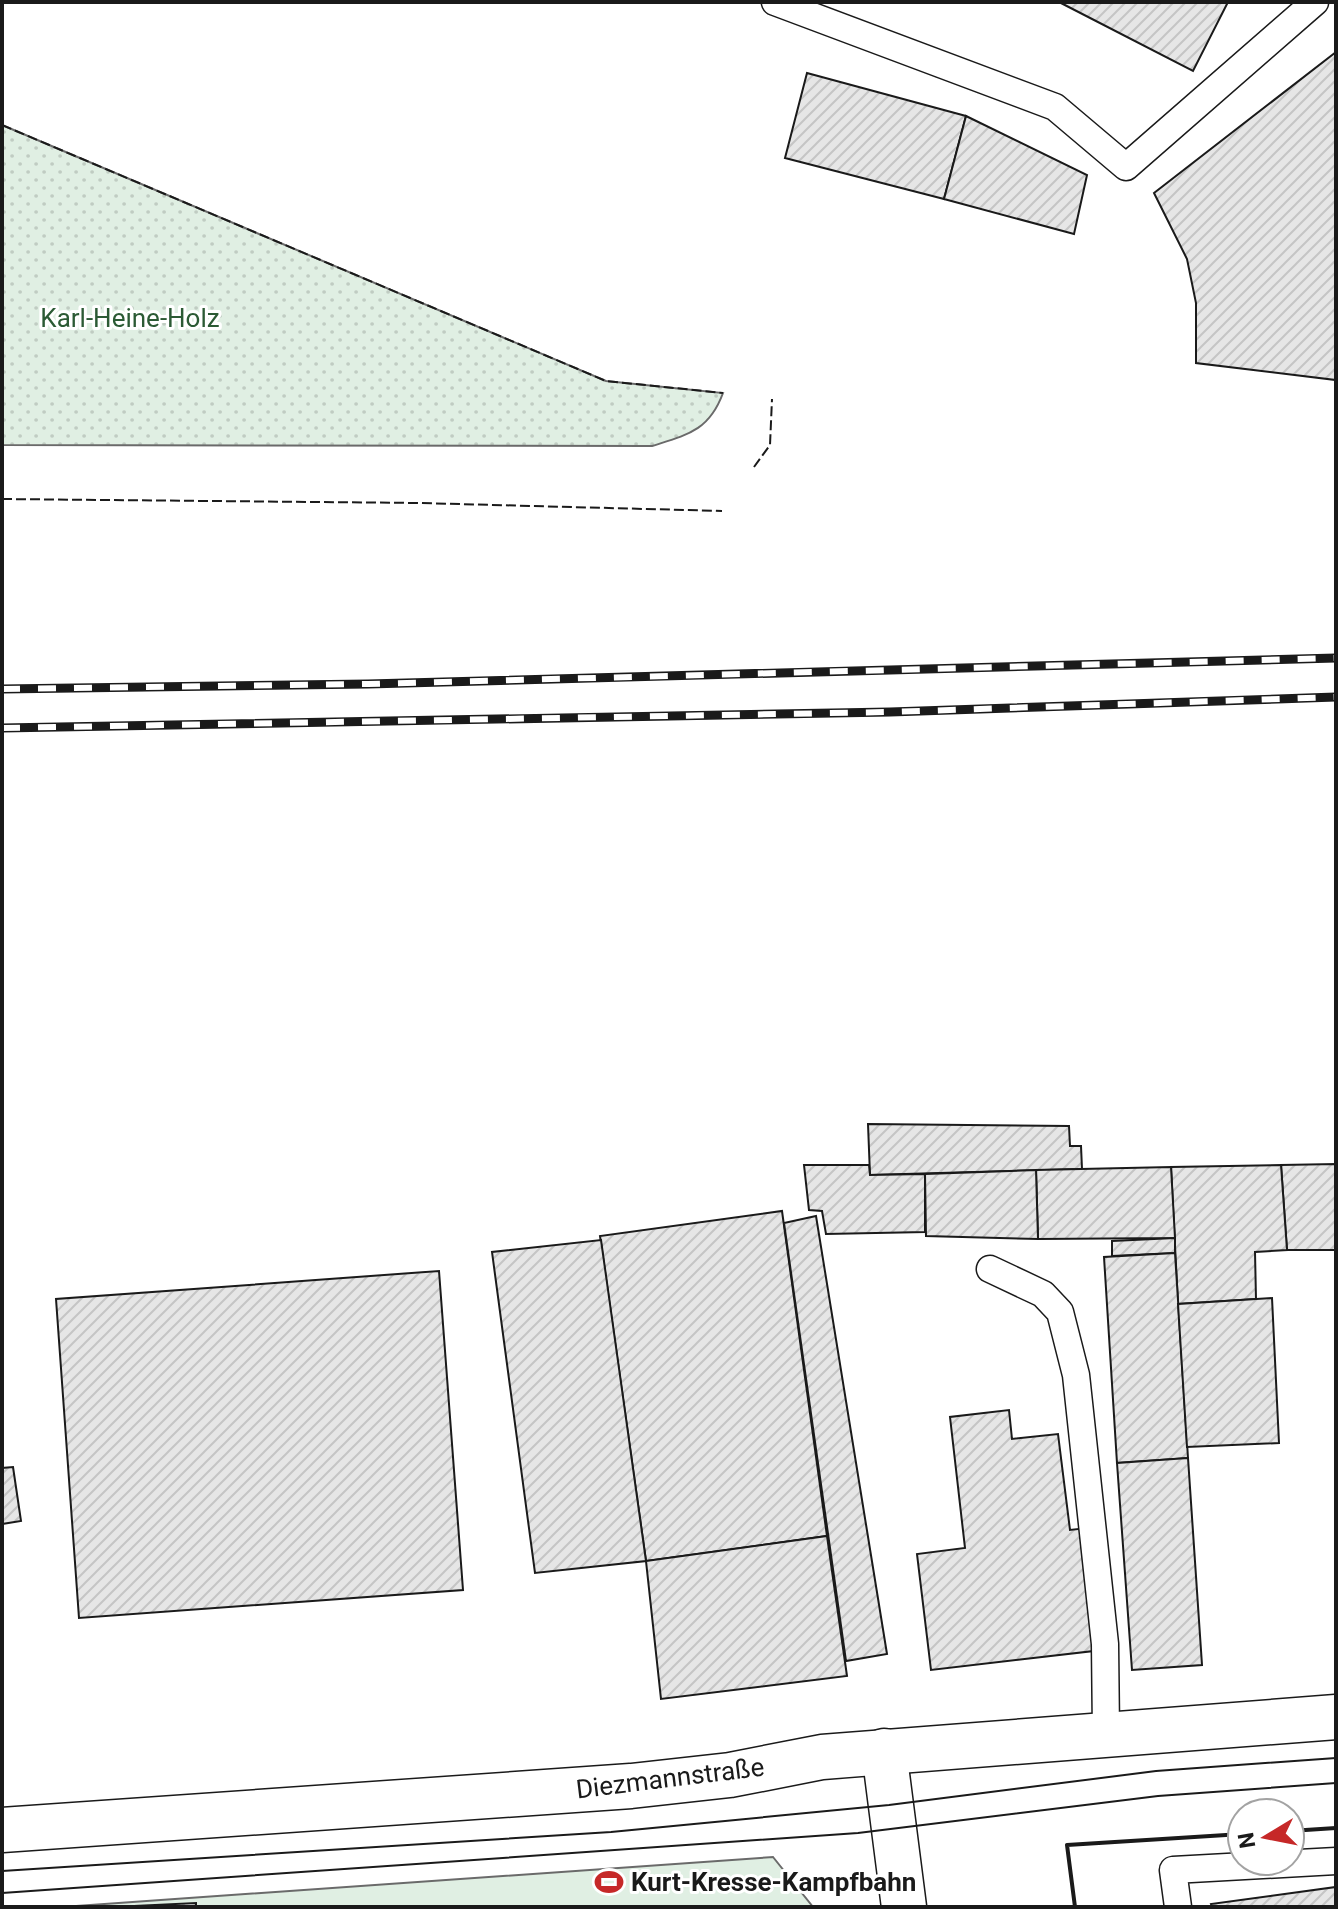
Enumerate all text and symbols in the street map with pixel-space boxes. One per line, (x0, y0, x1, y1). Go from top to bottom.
park label: Karl-Heine-Holz (40, 303, 220, 333)
street label: Diezmannstraße (574, 1752, 766, 1804)
north arrow (1226, 1797, 1306, 1877)
text: N (1233, 1831, 1260, 1850)
sports icon: Kurt-Kresse-Kampfbahn (594, 1867, 624, 1897)
place label: Kurt-Kresse-Kampfbahn (631, 1867, 916, 1897)

